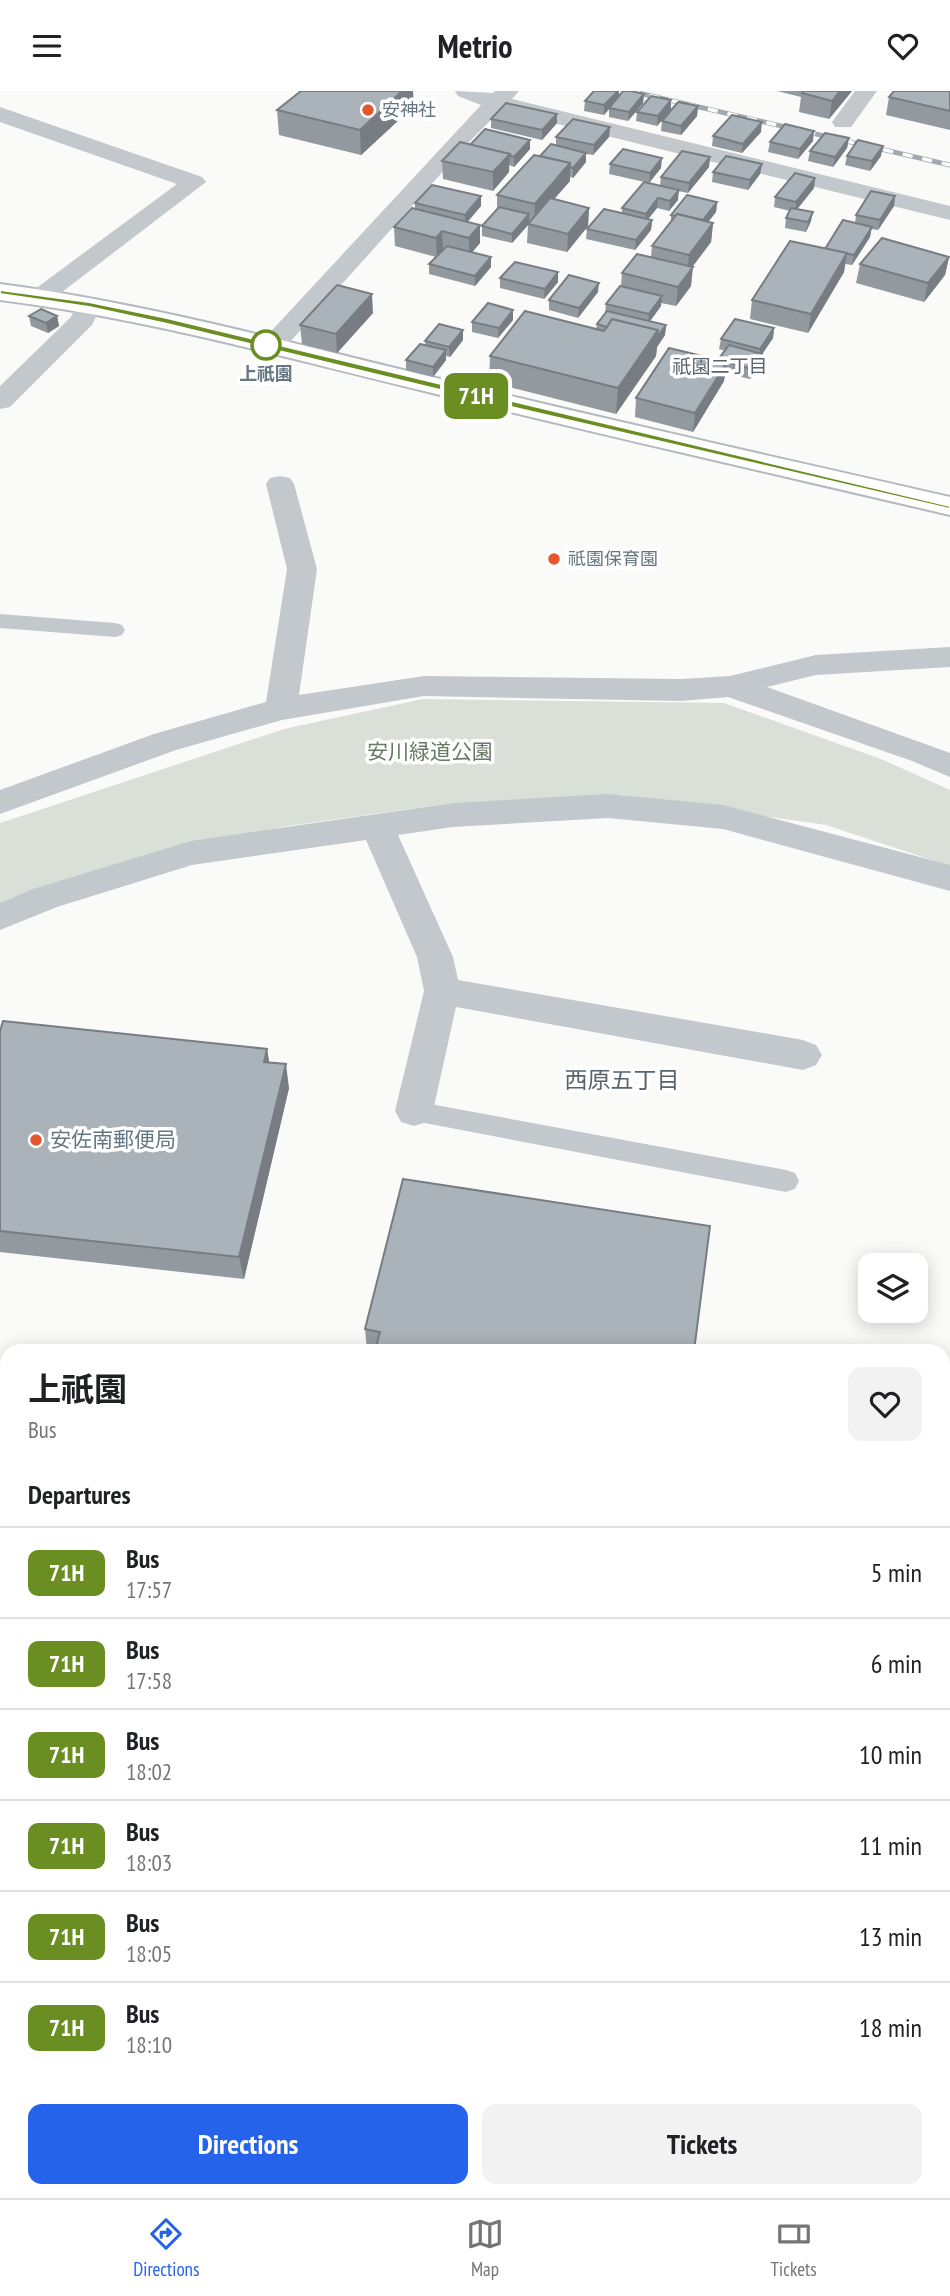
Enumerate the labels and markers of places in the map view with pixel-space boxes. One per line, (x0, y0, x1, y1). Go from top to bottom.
place label: 安神社 (382, 98, 436, 121)
marker: 安神社 (360, 102, 376, 118)
marker: 上祇園 (251, 330, 281, 360)
place label: 上祇園 (239, 362, 293, 385)
place label: 祇園保育園 (568, 547, 658, 570)
marker: 祇園保育園 (546, 551, 562, 567)
place label: 安佐南郵便局 (50, 1126, 176, 1153)
marker: 安佐南郵便局 (28, 1132, 44, 1148)

